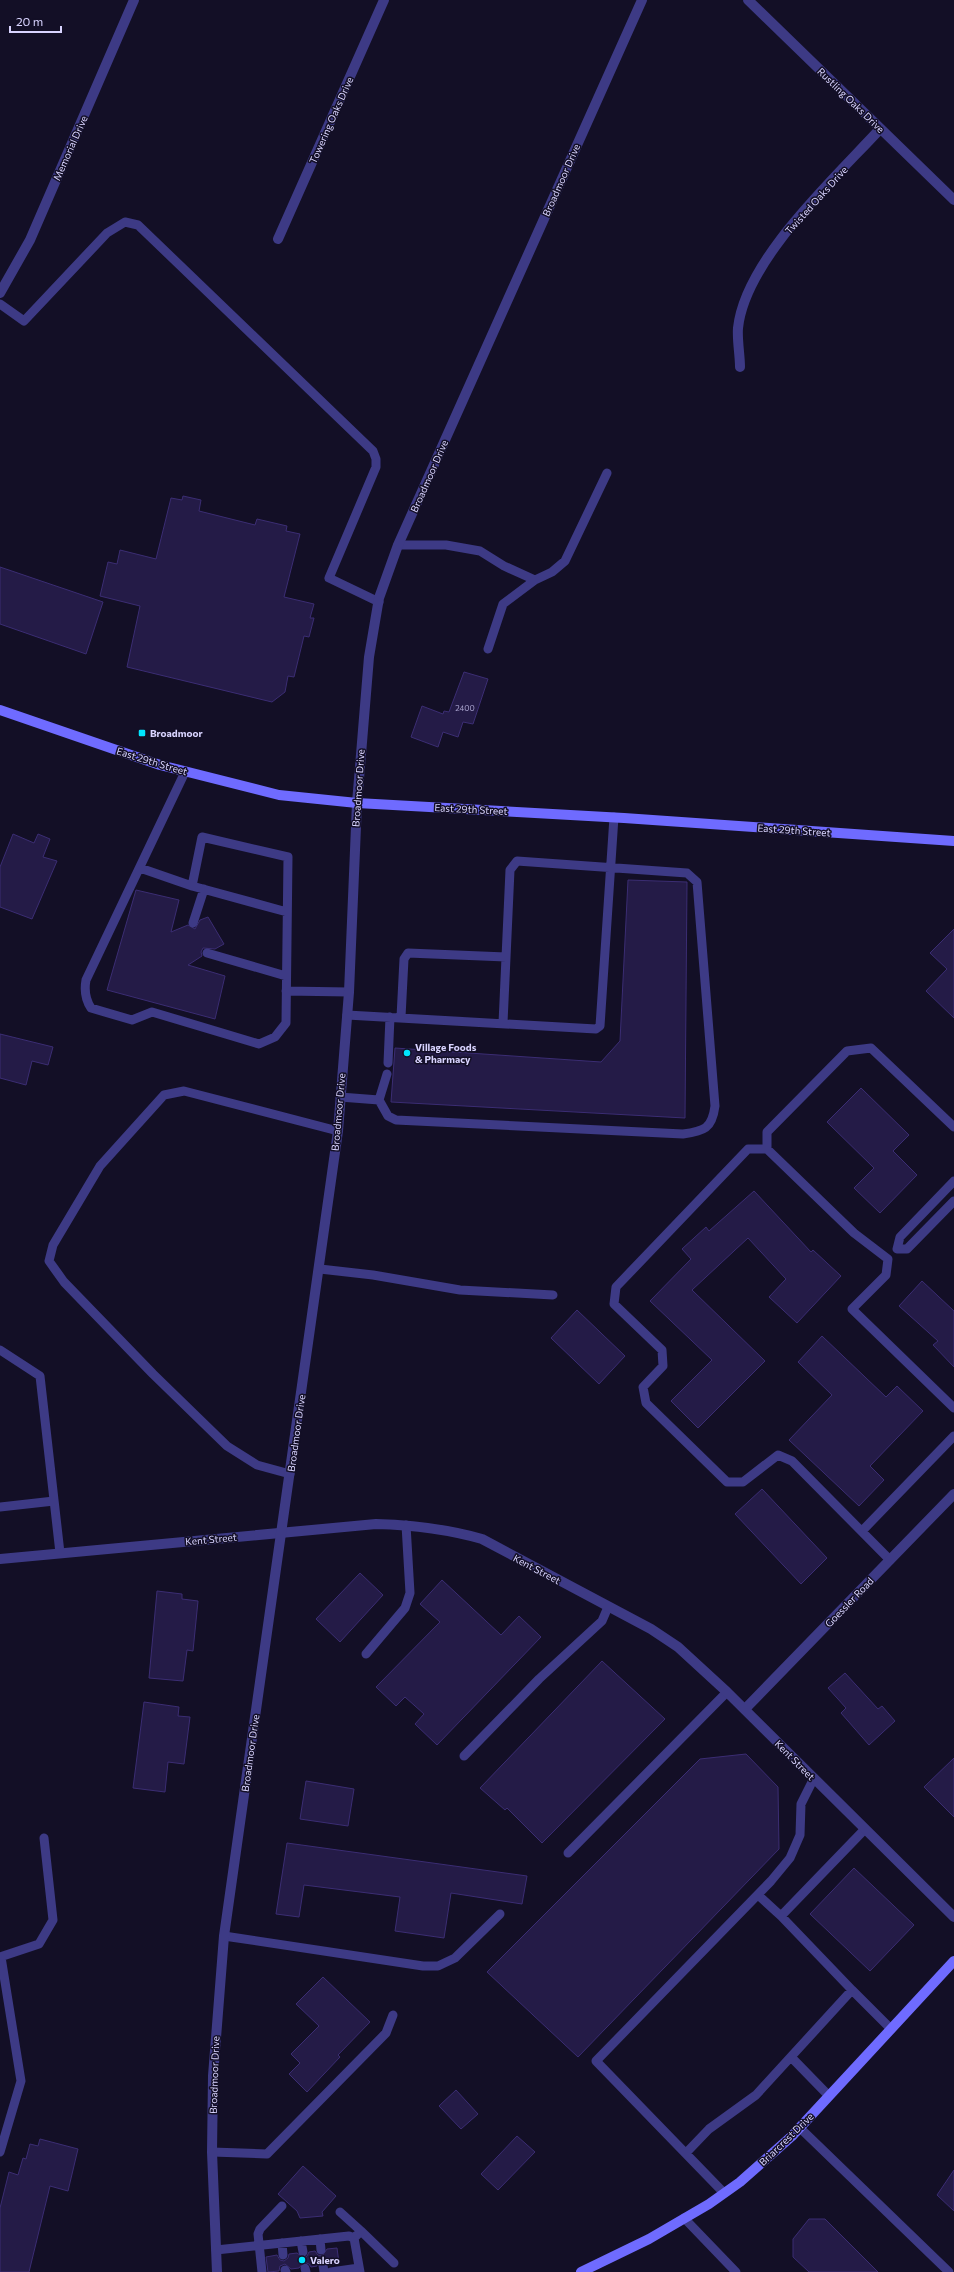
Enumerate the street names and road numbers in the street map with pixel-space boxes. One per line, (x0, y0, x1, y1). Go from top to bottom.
street label: Rustling Oaks Drive (815, 65, 887, 135)
street label: Towering Oaks Drive (306, 75, 356, 165)
street label: Memorial Drive (50, 114, 90, 182)
street label: Broadmoor Drive (540, 142, 582, 218)
street label: Twisted Oaks Drive (782, 164, 850, 236)
street label: Broadmoor Drive (408, 438, 450, 514)
street label: East 29th Street (115, 745, 189, 777)
street label: Broadmoor Drive (349, 749, 367, 827)
street label: East 29th Street (434, 801, 508, 817)
street label: East 29th Street (757, 821, 831, 839)
street label: Broadmoor Drive (329, 1073, 347, 1151)
street label: Broadmoor Drive (285, 1394, 307, 1472)
street label: Kent Street (185, 1531, 237, 1547)
street label: Kent Street (511, 1552, 563, 1586)
street label: Goessler Road (822, 1574, 876, 1629)
street label: Broadmoor Drive (239, 1714, 261, 1792)
street label: Kent Street (772, 1737, 818, 1783)
street label: Broadmoor Drive (207, 2036, 221, 2114)
street label: Briarcrest Drive (756, 2110, 816, 2168)

